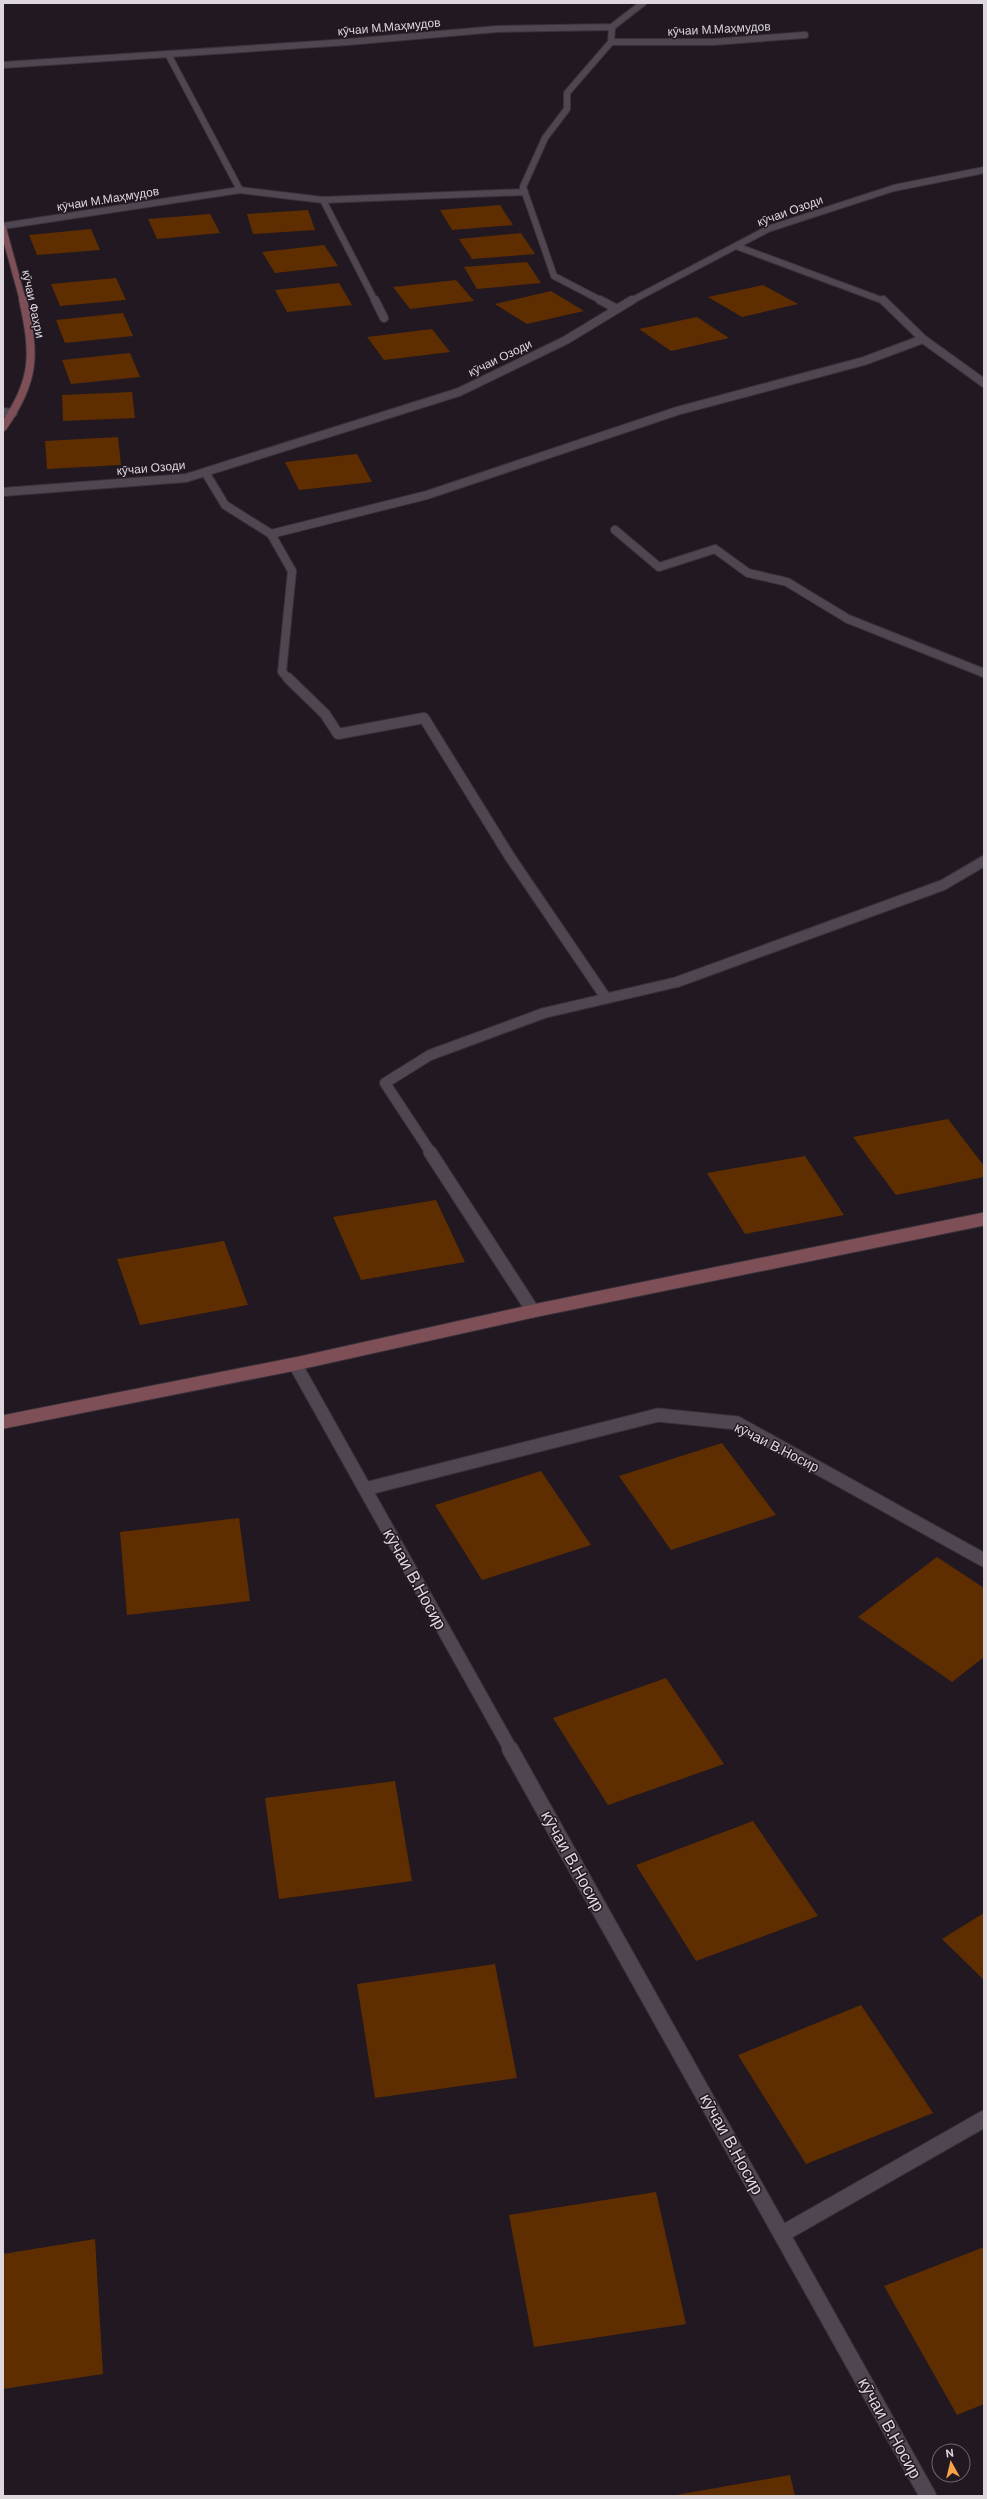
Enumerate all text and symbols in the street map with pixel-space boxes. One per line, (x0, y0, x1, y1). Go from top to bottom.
street label: кӯчаи М.Маҳмудов (337, 15, 441, 39)
street label: кӯчаи М.Маҳмудов (667, 18, 771, 40)
street label: кӯчаи М.Маҳмудов (56, 183, 160, 215)
street label: кӯчаи Озоди (755, 192, 825, 230)
street label: кӯчаи Фахри (18, 268, 48, 340)
street label: кӯчаи Озоди (466, 336, 534, 380)
street label: кӯчаи Озоди (116, 457, 186, 479)
street label: кӯчаи В.Носир (732, 1418, 822, 1476)
street label: кӯчаи В.Носир (378, 1525, 452, 1633)
street label: кӯчаи В.Носир (536, 1807, 610, 1915)
street label: кӯчаи В.Носир (695, 2090, 769, 2198)
street label: кӯчаи В.Носир (853, 2374, 927, 2482)
north arrow (931, 2443, 971, 2483)
text: N (945, 2446, 955, 2461)

